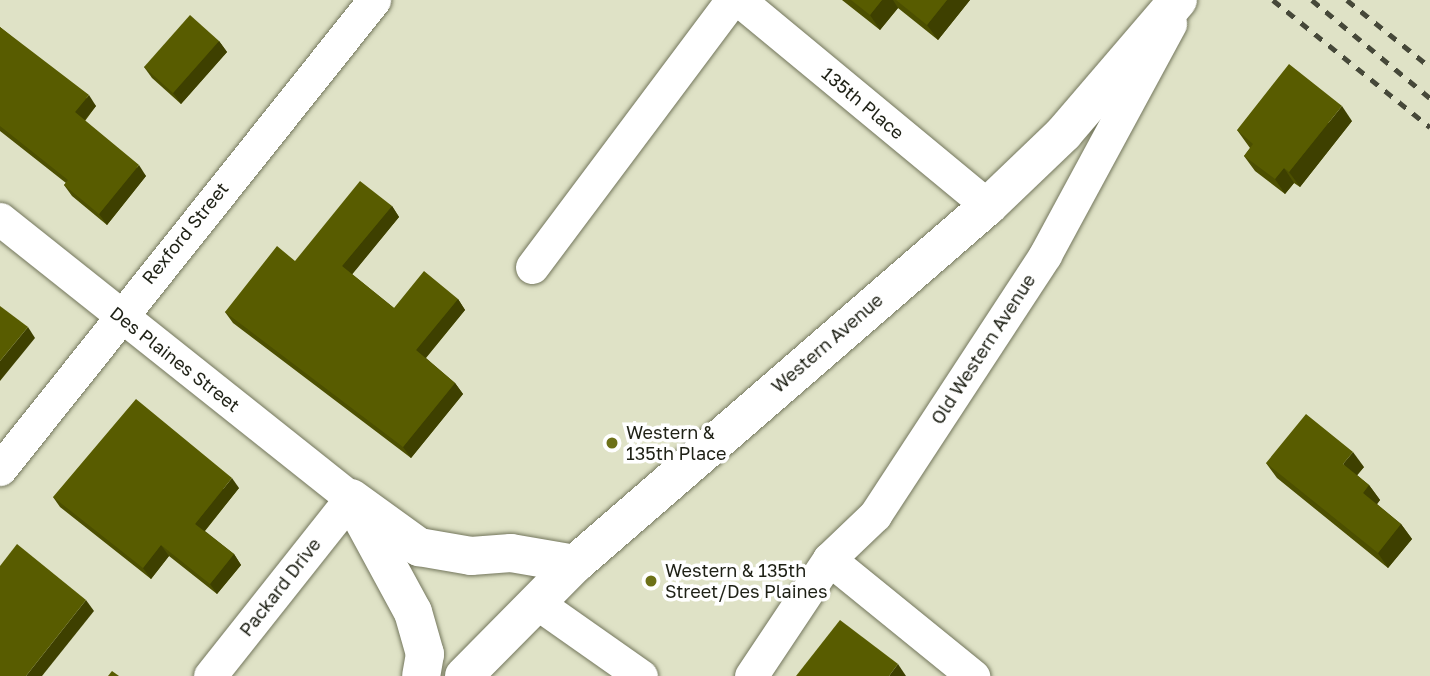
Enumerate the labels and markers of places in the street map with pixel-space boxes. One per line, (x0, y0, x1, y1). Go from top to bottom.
place label: Western & 135th Place (626, 422, 726, 464)
marker: Western & 135th Place (604, 435, 620, 451)
place label: Western & 135th Street/Des Plaines (665, 560, 828, 602)
marker: Western & 135th Street/Des Plaines (643, 573, 659, 589)

